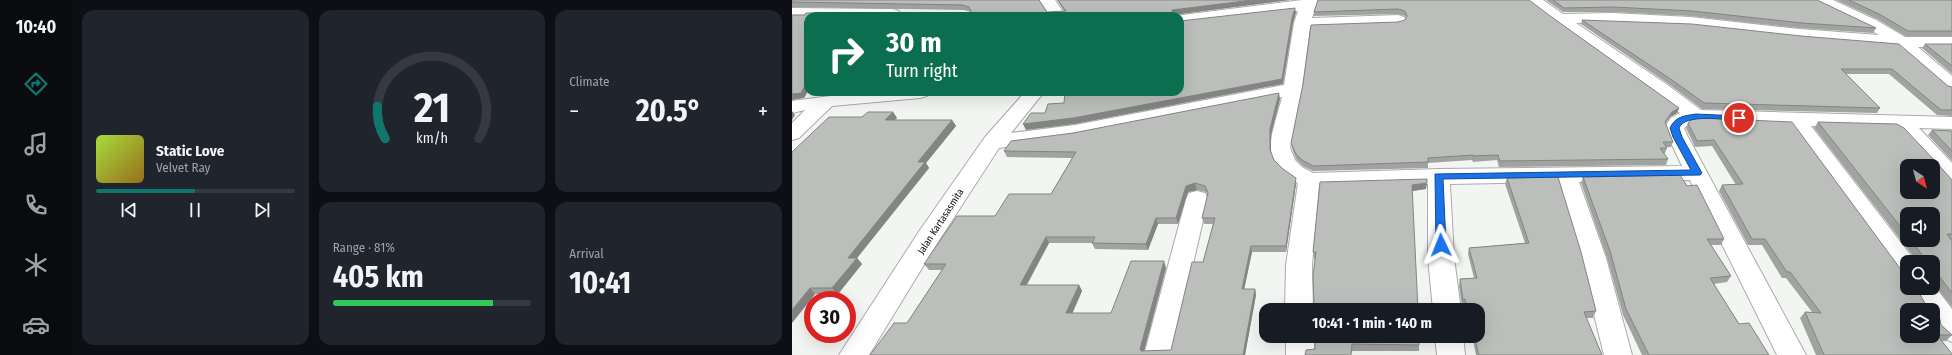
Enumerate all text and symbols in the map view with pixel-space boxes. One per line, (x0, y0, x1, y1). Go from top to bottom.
text: 10:40 (16, 16, 56, 38)
text: 30 m (886, 26, 942, 59)
icon: right (820, 28, 872, 80)
text: Turn right (886, 60, 958, 82)
icon: directions (22, 70, 50, 98)
text: Climate (569, 74, 609, 89)
text: 21 (413, 83, 450, 133)
text: 20.5° (636, 93, 702, 129)
text: − (569, 98, 579, 125)
text: + (758, 98, 768, 125)
pin (1722, 101, 1756, 135)
icon: arrive (1728, 107, 1750, 129)
text: km/h (416, 129, 448, 146)
icon: music (22, 130, 50, 158)
text: Static Love (156, 142, 224, 160)
north arrow (1900, 159, 1940, 199)
map controls (1900, 159, 1940, 343)
text: Velvet Ray (156, 160, 210, 175)
street label: Jalan Kartasasmita (915, 186, 967, 257)
icon: phone (22, 191, 50, 219)
icon: previous (118, 199, 140, 221)
icon: pause (184, 199, 206, 221)
icon: next (251, 199, 273, 221)
button: sound (1900, 207, 1940, 247)
position arrow (1420, 224, 1462, 266)
text: Range · 81% (333, 240, 395, 255)
text: Arrival (569, 246, 604, 261)
icon: climate (22, 251, 50, 279)
button: search (1900, 255, 1940, 295)
text: 405 km (333, 259, 424, 295)
text: 10:41 (569, 265, 631, 301)
speed limit sign: 30 (804, 291, 856, 343)
button: layers (1900, 303, 1940, 343)
icon: car (22, 311, 50, 339)
text: 10:41 · 1 min · 140 m (1312, 314, 1432, 332)

